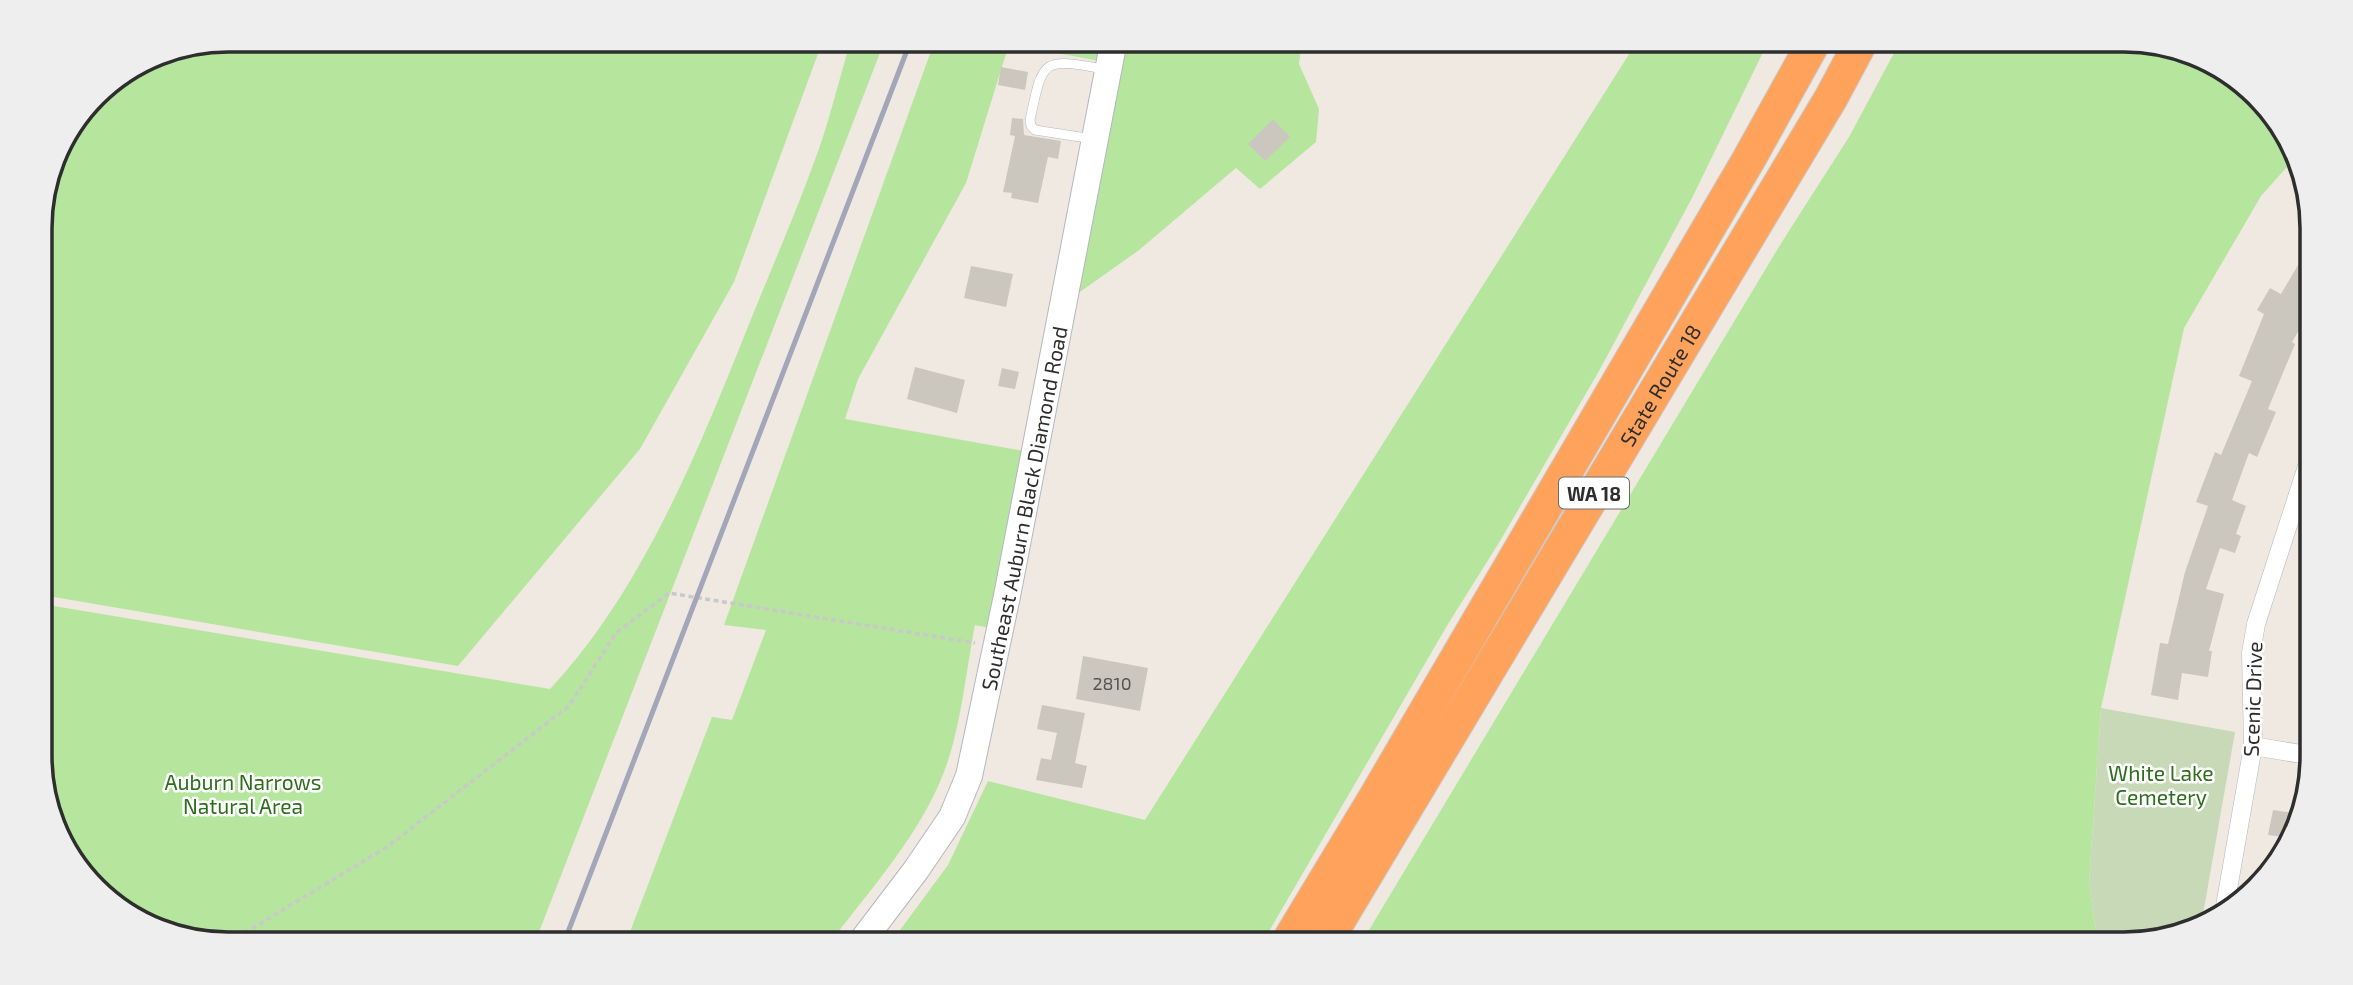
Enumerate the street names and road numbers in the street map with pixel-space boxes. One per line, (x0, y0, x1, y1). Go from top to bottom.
street label: State Route 18 (1613, 319, 1705, 450)
street label: Southeast Auburn Black Diamond Road (975, 324, 1071, 692)
road number: WA 18 (1559, 478, 1629, 508)
street label: Scenic Drive (2237, 641, 2267, 757)

